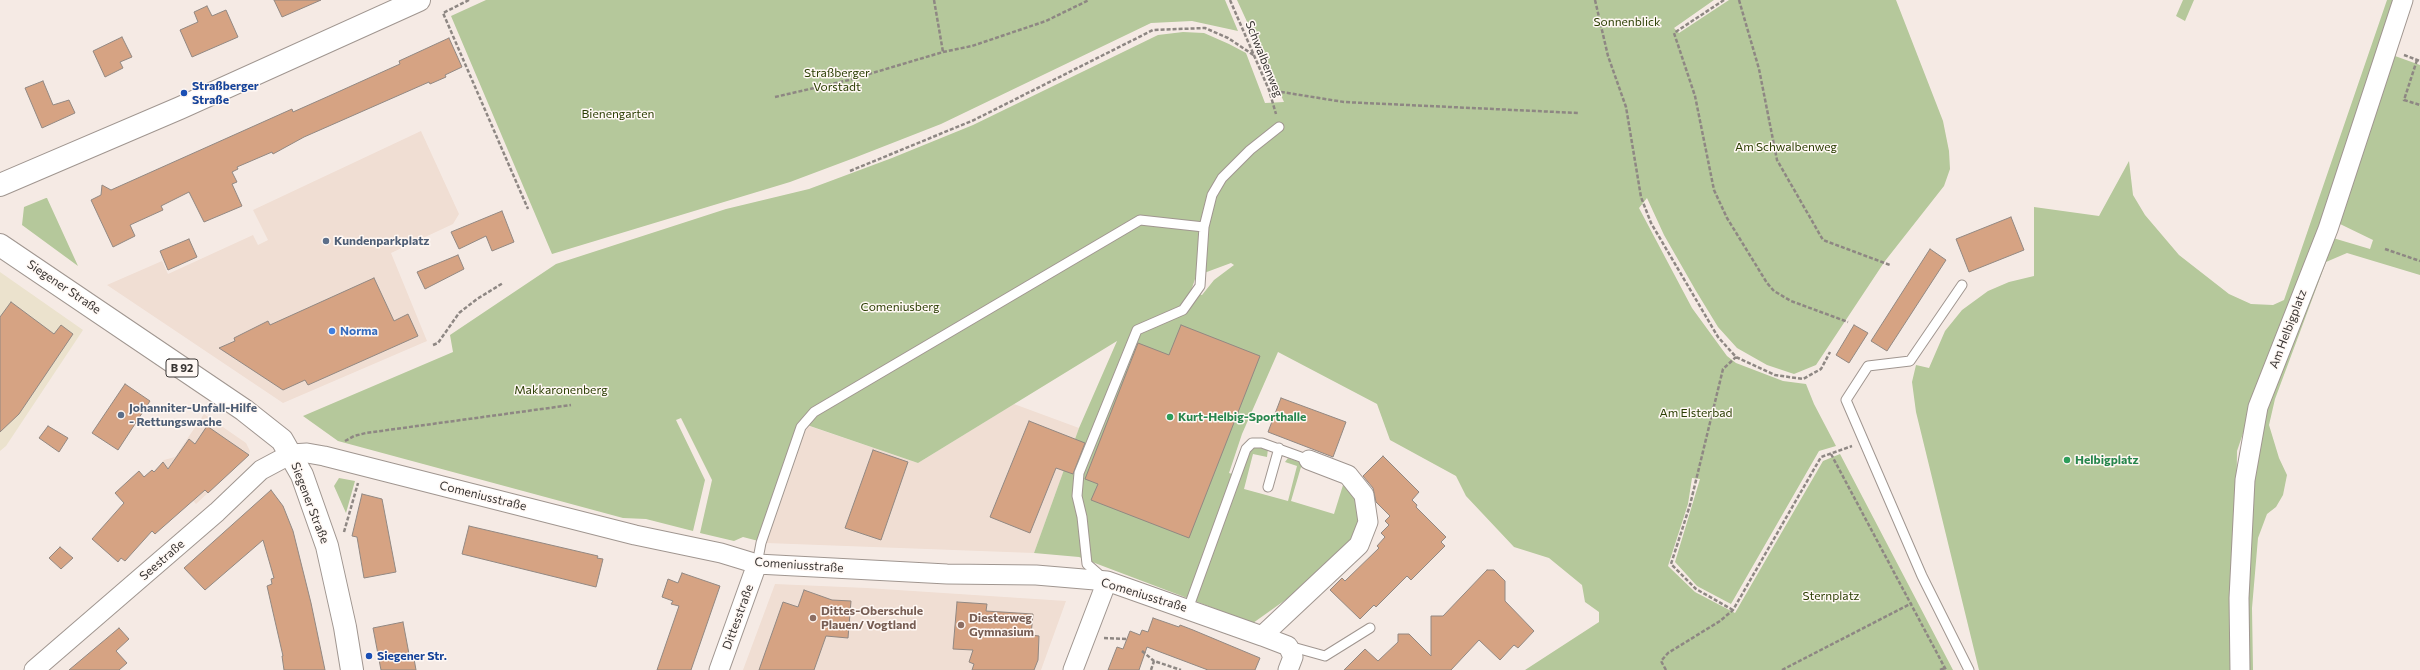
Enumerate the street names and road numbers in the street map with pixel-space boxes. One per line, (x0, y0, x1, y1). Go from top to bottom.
street label: Schwalbenweg (1242, 19, 1286, 99)
street label: Siegener Straße (24, 257, 104, 317)
street label: Am Helbigplatz (2266, 287, 2310, 371)
road number: B 92 (166, 359, 198, 377)
street label: Siegener Straße (288, 460, 332, 546)
street label: Comeniusstraße (438, 478, 528, 514)
street label: Seestraße (137, 537, 187, 583)
street label: Comeniusstraße (754, 555, 844, 575)
street label: Comeniusstraße (1099, 575, 1189, 615)
street label: Dittesstraße (720, 582, 756, 652)

